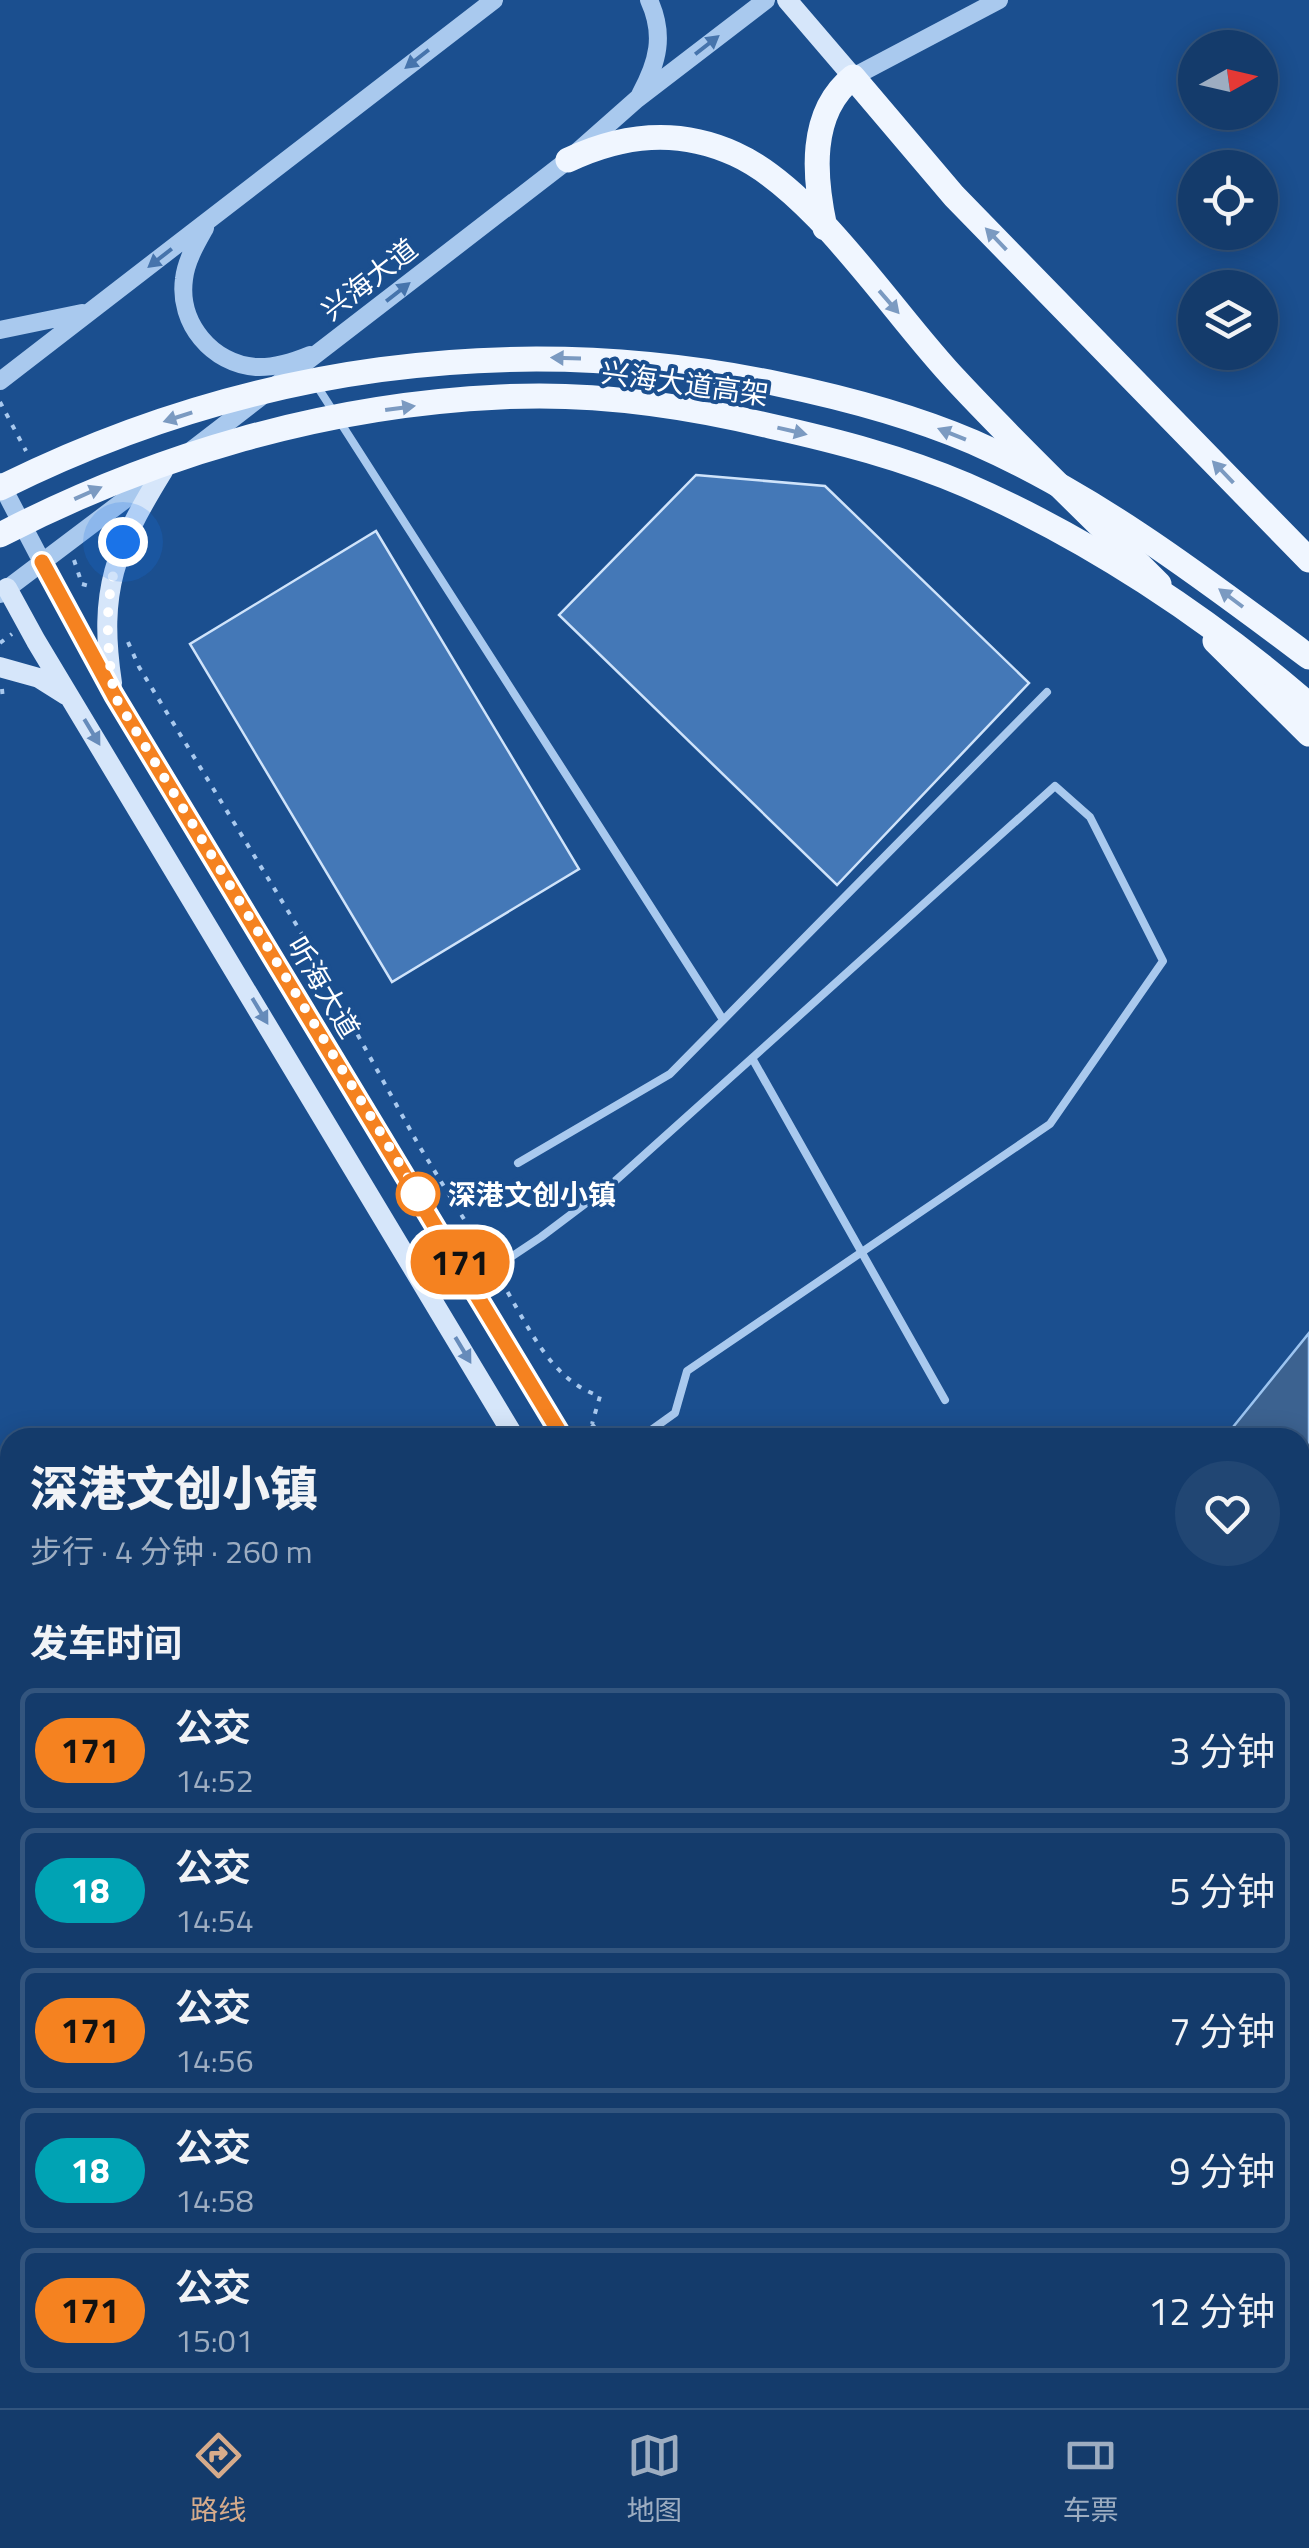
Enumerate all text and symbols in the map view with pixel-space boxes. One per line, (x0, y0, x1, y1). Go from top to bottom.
north arrow (1178, 30, 1278, 130)
map controls (1178, 30, 1278, 370)
one-way arrow (694, 36, 720, 56)
one-way arrow (404, 49, 430, 69)
button: locate (1178, 150, 1278, 250)
street label: 兴海大道 (312, 228, 426, 330)
one-way arrow (985, 228, 1008, 252)
one-way arrow (147, 247, 172, 268)
button: layers (1178, 270, 1278, 370)
one-way arrow (385, 282, 411, 302)
one-way arrow (877, 289, 899, 314)
one-way arrow (550, 350, 582, 366)
street label: 兴海大道高架 (599, 350, 771, 416)
one-way arrow (385, 399, 416, 415)
one-way arrow (162, 410, 192, 425)
one-way arrow (776, 424, 807, 439)
one-way arrow (937, 426, 967, 441)
one-way arrow (1212, 461, 1235, 485)
one-way arrow (73, 485, 103, 501)
your location (98, 517, 148, 567)
one-way arrow (1218, 589, 1244, 609)
one-way arrow (83, 718, 100, 746)
street label: 听海大道 (277, 928, 371, 1046)
one-way arrow (251, 997, 268, 1025)
marker: 深港文创小镇 (397, 1173, 439, 1215)
place label: 深港文创小镇 (448, 1173, 616, 1216)
line badge: 171 (402, 1230, 518, 1294)
text: 171 (431, 1235, 489, 1289)
one-way arrow (454, 1336, 471, 1364)
text: 深港文创小镇 (30, 1452, 318, 1525)
button: heart (1175, 1461, 1280, 1566)
text: 步行 · 4 分钟 · 260 m (30, 1527, 313, 1575)
text: 发车时间 (30, 1614, 182, 1672)
text: 公交 (175, 1698, 251, 1756)
text: 3 分钟 (1169, 1722, 1275, 1780)
text: 171 (61, 1723, 119, 1777)
text: 14:52 (175, 1756, 254, 1804)
text: 公交 (175, 1838, 251, 1896)
text: 5 分钟 (1169, 1862, 1275, 1920)
text: 18 (70, 1863, 110, 1917)
text: 14:54 (175, 1896, 254, 1944)
text: 公交 (175, 1978, 251, 2036)
text: 7 分钟 (1169, 2002, 1275, 2060)
text: 171 (61, 2003, 119, 2057)
text: 14:56 (175, 2036, 254, 2084)
text: 公交 (175, 2118, 251, 2176)
text: 9 分钟 (1169, 2142, 1275, 2200)
text: 18 (70, 2143, 110, 2197)
text: 14:58 (175, 2176, 254, 2224)
text: 公交 (175, 2258, 251, 2316)
text: 12 分钟 (1148, 2282, 1275, 2340)
text: 171 (61, 2283, 119, 2337)
text: 15:01 (175, 2316, 254, 2364)
tab: 路线 (190, 2428, 246, 2531)
tab: 地图 (626, 2428, 683, 2531)
tab: 车票 (1063, 2428, 1119, 2531)

